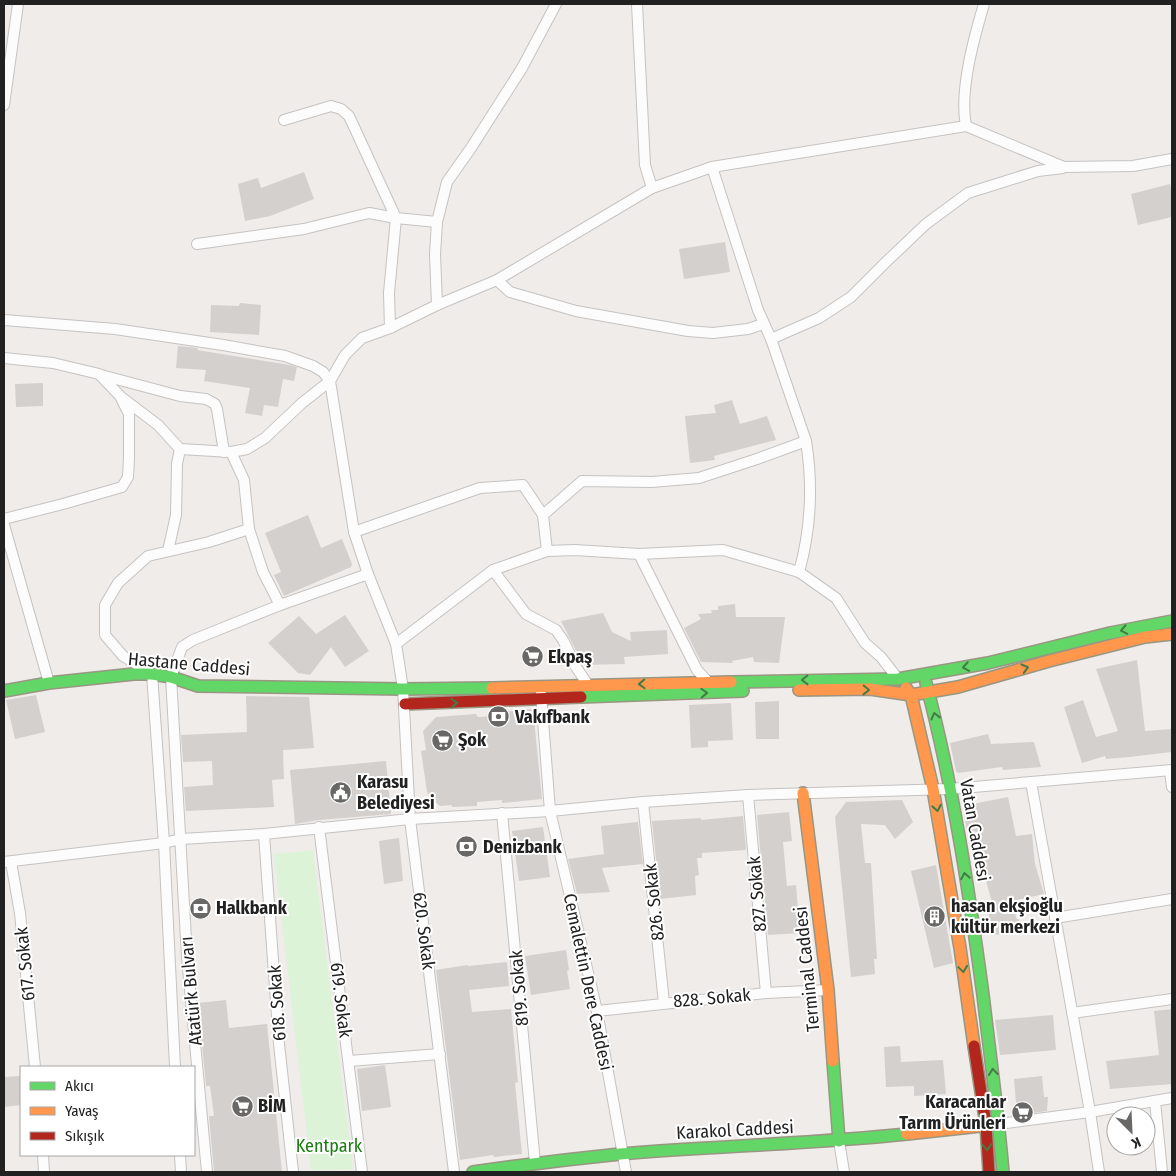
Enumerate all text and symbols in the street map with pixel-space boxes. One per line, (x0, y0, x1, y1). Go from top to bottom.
one-way arrow (1120, 624, 1129, 634)
supermarket icon: Ekpaş (520, 645, 544, 669)
place label: Ekpaş (548, 646, 592, 668)
street label: Hastane Caddesi (127, 648, 251, 680)
one-way arrow (962, 661, 971, 671)
one-way arrow (1020, 664, 1029, 674)
one-way arrow (801, 675, 808, 685)
one-way arrow (638, 678, 646, 689)
one-way arrow (862, 685, 870, 695)
one-way arrow (700, 687, 708, 698)
one-way arrow (450, 697, 458, 708)
bank icon: Vakıfbank (487, 705, 511, 729)
place label: Vakıfbank (514, 706, 590, 728)
one-way arrow (930, 712, 941, 721)
supermarket icon: Şok (430, 728, 454, 752)
place label: Şok (458, 729, 487, 751)
place label: Karasu Belediyesi (357, 771, 435, 814)
street label: Vatan Caddesi (955, 777, 995, 883)
public building icon: Karasu Belediyesi (329, 780, 353, 804)
one-way arrow (931, 804, 941, 813)
bank icon: Denizbank (455, 835, 479, 859)
place label: Denizbank (483, 836, 562, 858)
street label: 827. Sokak (743, 855, 771, 933)
street label: 826. Sokak (639, 862, 669, 942)
one-way arrow (961, 872, 971, 880)
street label: 620. Sokak (408, 891, 440, 972)
street label: Cemalettin Dere Caddesi (559, 892, 617, 1072)
place label: hasan ekşioğlu kültür merkezi (951, 895, 1063, 938)
bank icon: Halkbank (188, 896, 212, 920)
place label: Halkbank (216, 897, 288, 919)
building icon: hasan ekşioğlu kültür merkezi (923, 904, 947, 928)
street label: Terminal Caddesi (789, 905, 825, 1033)
street label: 617. Sokak (10, 925, 40, 1002)
street label: Atatürk Bulvarı (175, 936, 207, 1046)
street label: 819. Sokak (505, 949, 533, 1027)
street label: 619. Sokak (325, 961, 357, 1039)
street label: 618. Sokak (263, 964, 291, 1042)
one-way arrow (957, 965, 968, 973)
street label: 828. Sokak (672, 984, 752, 1012)
legend (20, 1066, 195, 1156)
one-way arrow (988, 1067, 999, 1075)
text: Akıcı (65, 1077, 94, 1095)
place label: Karacanlar Tarım Ürünleri (899, 1091, 1006, 1134)
supermarket icon: BİM (230, 1094, 254, 1118)
place label: BİM (258, 1095, 286, 1117)
supermarket icon: Karacanlar Tarım Ürünleri (1010, 1100, 1034, 1124)
text: Yavaş (65, 1102, 99, 1120)
north arrow (1106, 1106, 1156, 1156)
street label: Karakol Caddesi (676, 1116, 794, 1144)
text: Sıkışık (65, 1127, 104, 1145)
text: K (1128, 1133, 1143, 1152)
park label: Kentpark (296, 1135, 363, 1157)
one-way arrow (981, 1143, 992, 1151)

